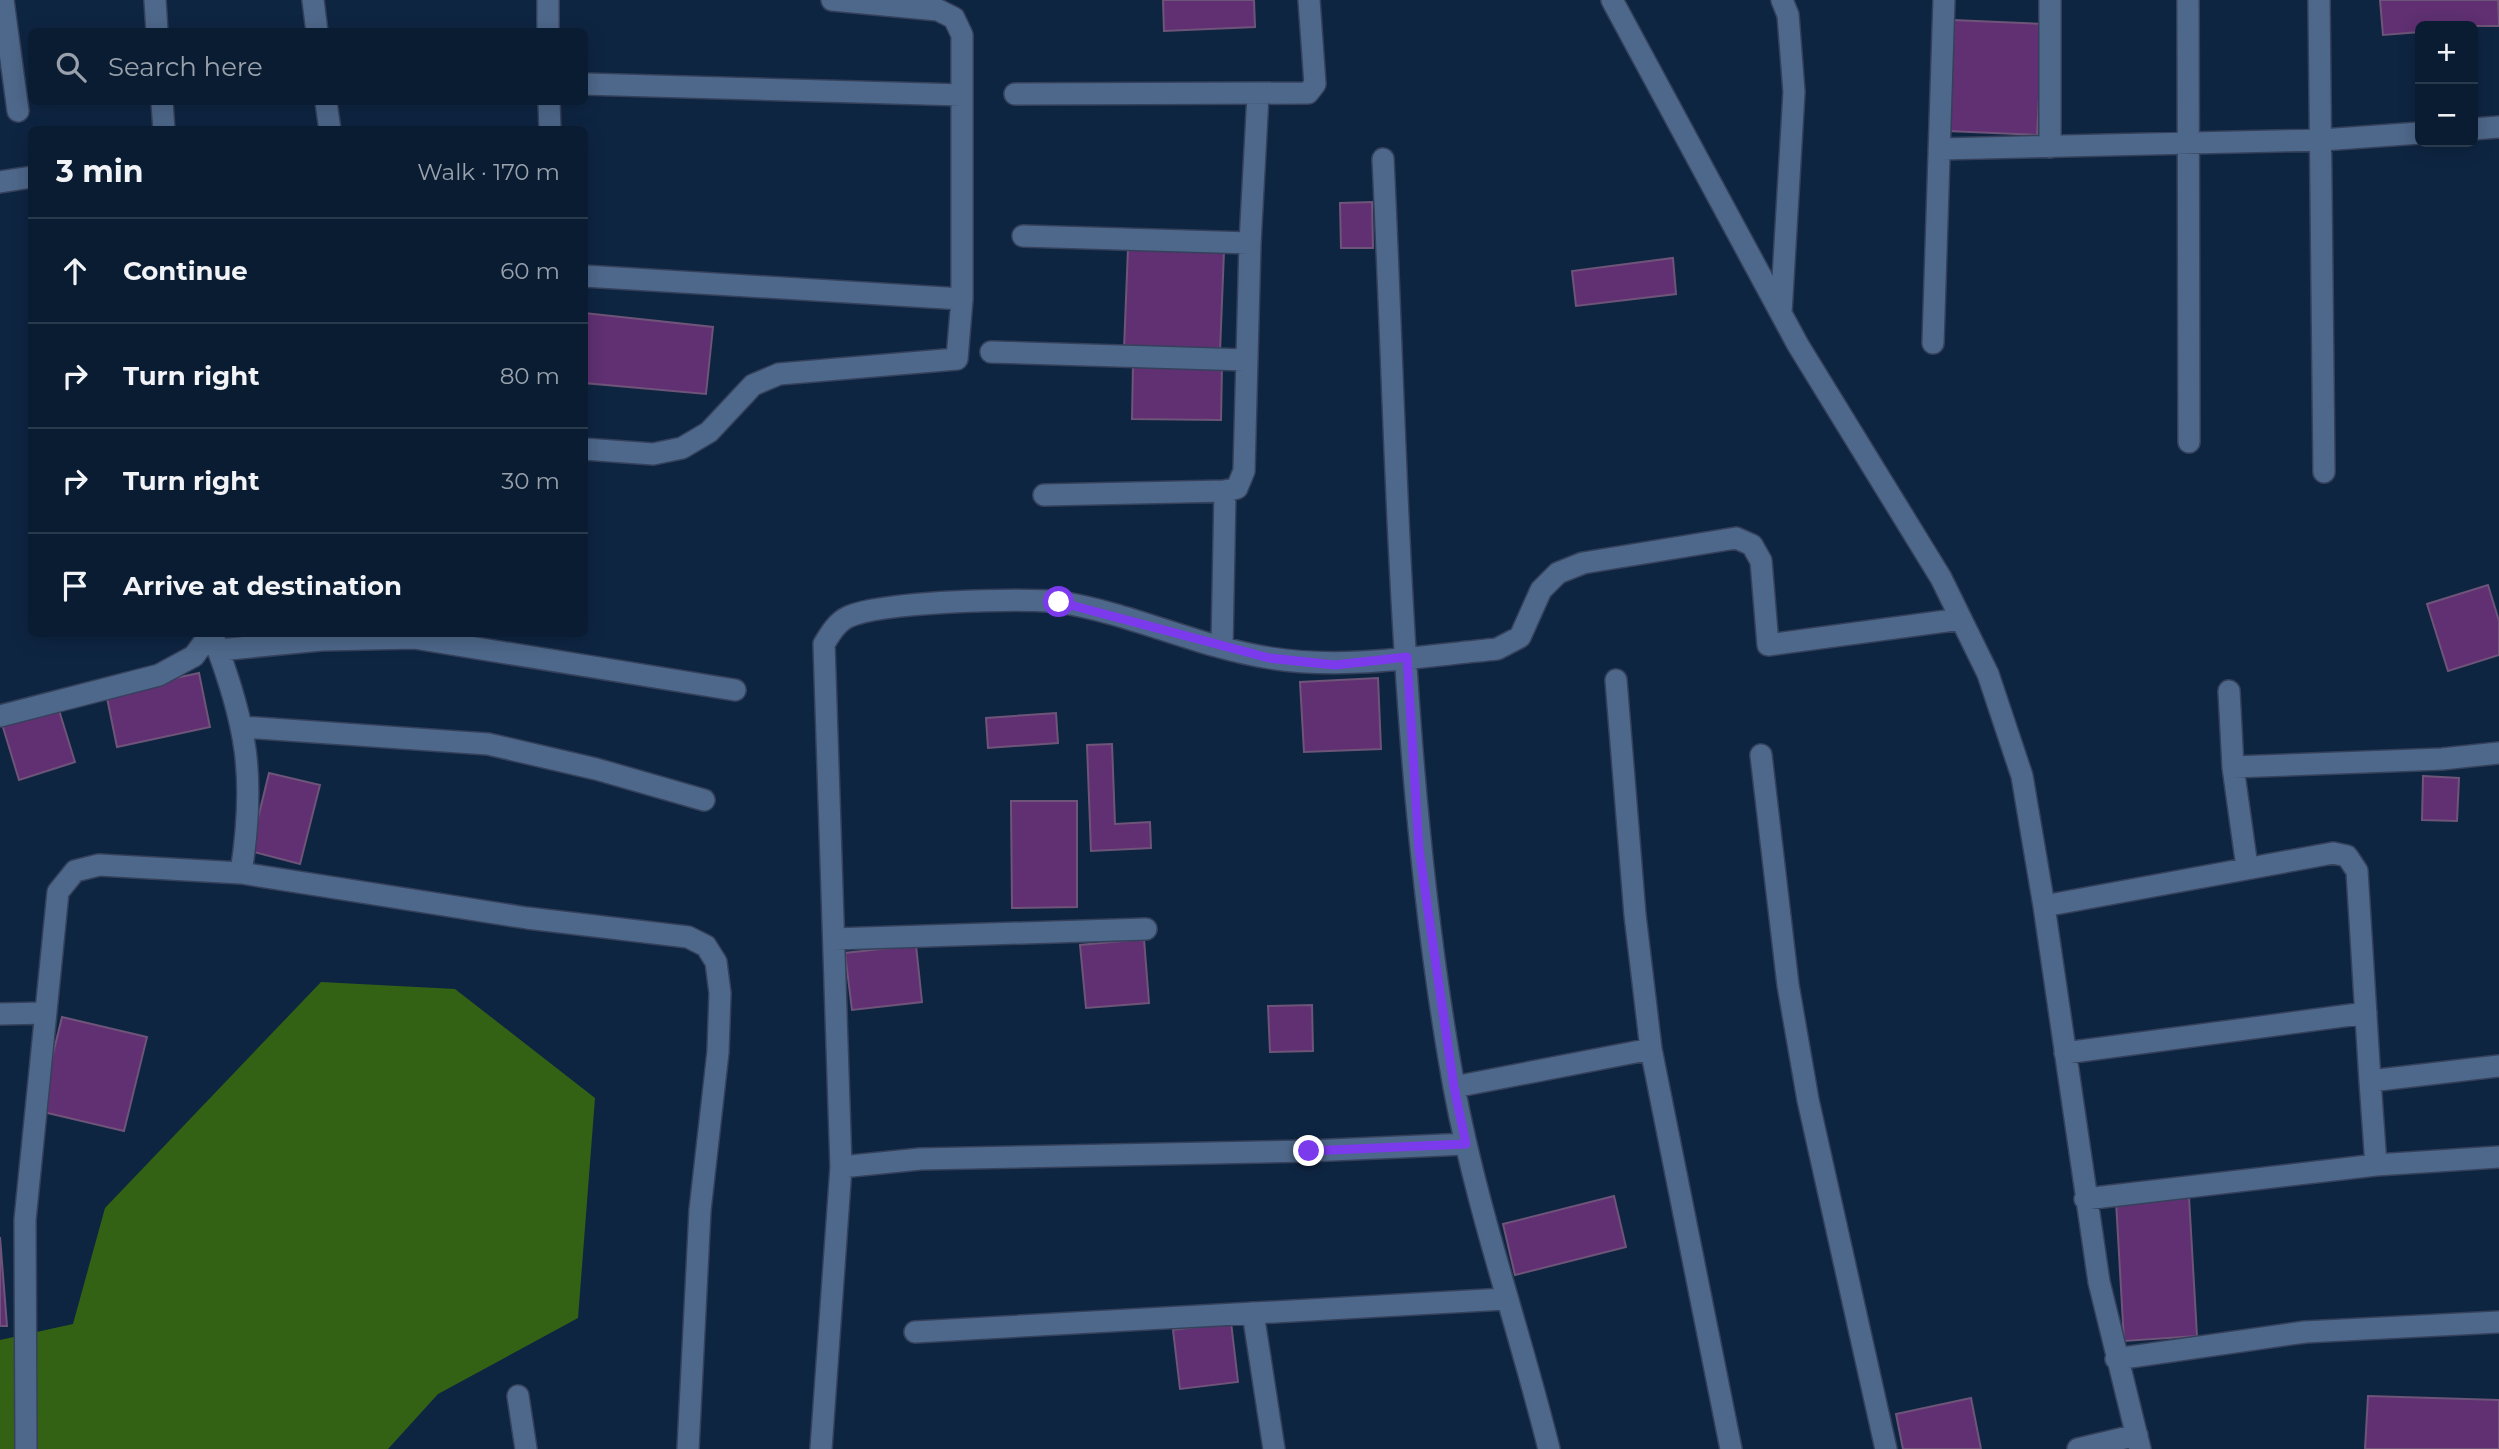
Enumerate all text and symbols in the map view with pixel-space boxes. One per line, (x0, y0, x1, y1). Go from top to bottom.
map controls (2415, 21, 2478, 147)
button: + (2415, 21, 2478, 84)
search box (28, 28, 588, 105)
icon: search (52, 48, 90, 86)
text: Search here (108, 51, 263, 83)
button: − (2415, 84, 2478, 147)
text: 3 min (56, 153, 143, 190)
text: Walk · 170 m (417, 158, 560, 186)
icon: ahead (56, 252, 94, 290)
text: Continue (123, 255, 248, 287)
text: 60 m (500, 257, 560, 285)
icon: right (56, 357, 94, 395)
text: Turn right (123, 360, 259, 392)
text: 80 m (500, 362, 560, 390)
icon: right (56, 462, 94, 500)
text: Turn right (123, 465, 259, 497)
text: 30 m (501, 467, 560, 495)
icon: arrive (56, 567, 94, 605)
text: Arrive at destination (123, 570, 402, 602)
route start (1043, 586, 1074, 617)
route end (1293, 1135, 1324, 1166)

